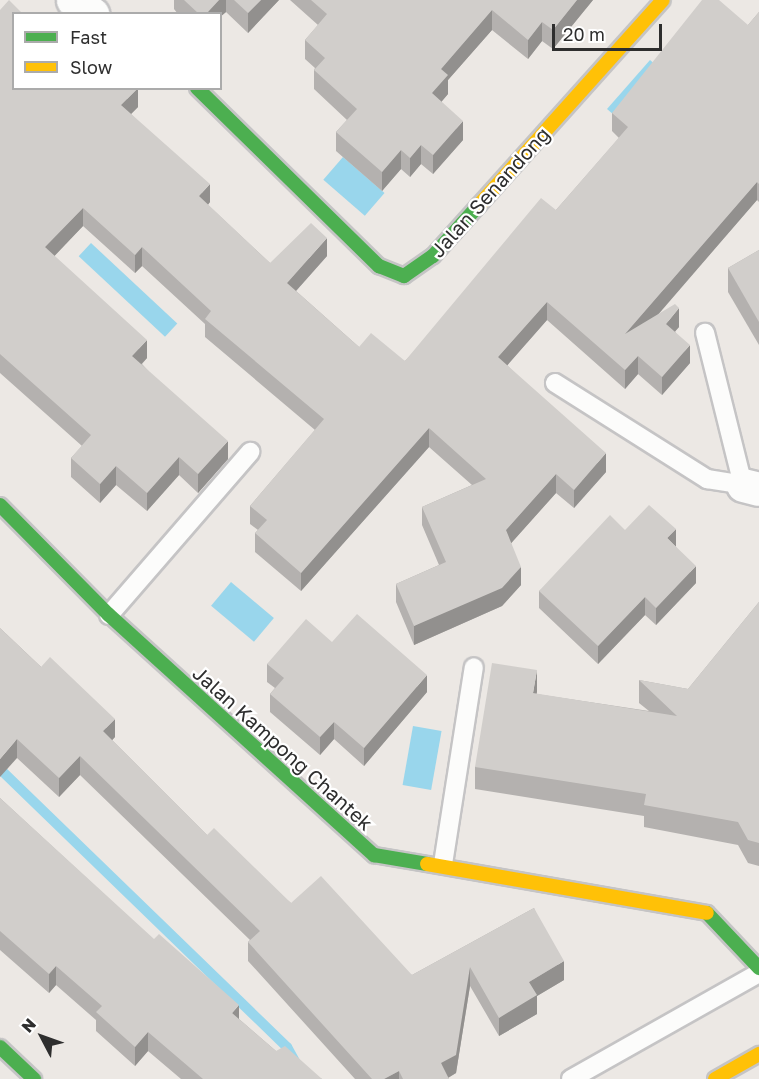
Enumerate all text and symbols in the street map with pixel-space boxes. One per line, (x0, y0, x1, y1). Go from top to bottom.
legend (12, 12, 222, 90)
scale bar (555, 12, 664, 50)
text: 20 m (563, 23, 605, 45)
text: Fast (70, 26, 107, 48)
text: Slow (70, 56, 112, 78)
street label: Jalan Senandong (425, 122, 555, 262)
street label: Jalan Kampong Chantek (188, 661, 378, 835)
north arrow (12, 1007, 72, 1067)
text: N (17, 1014, 40, 1036)

